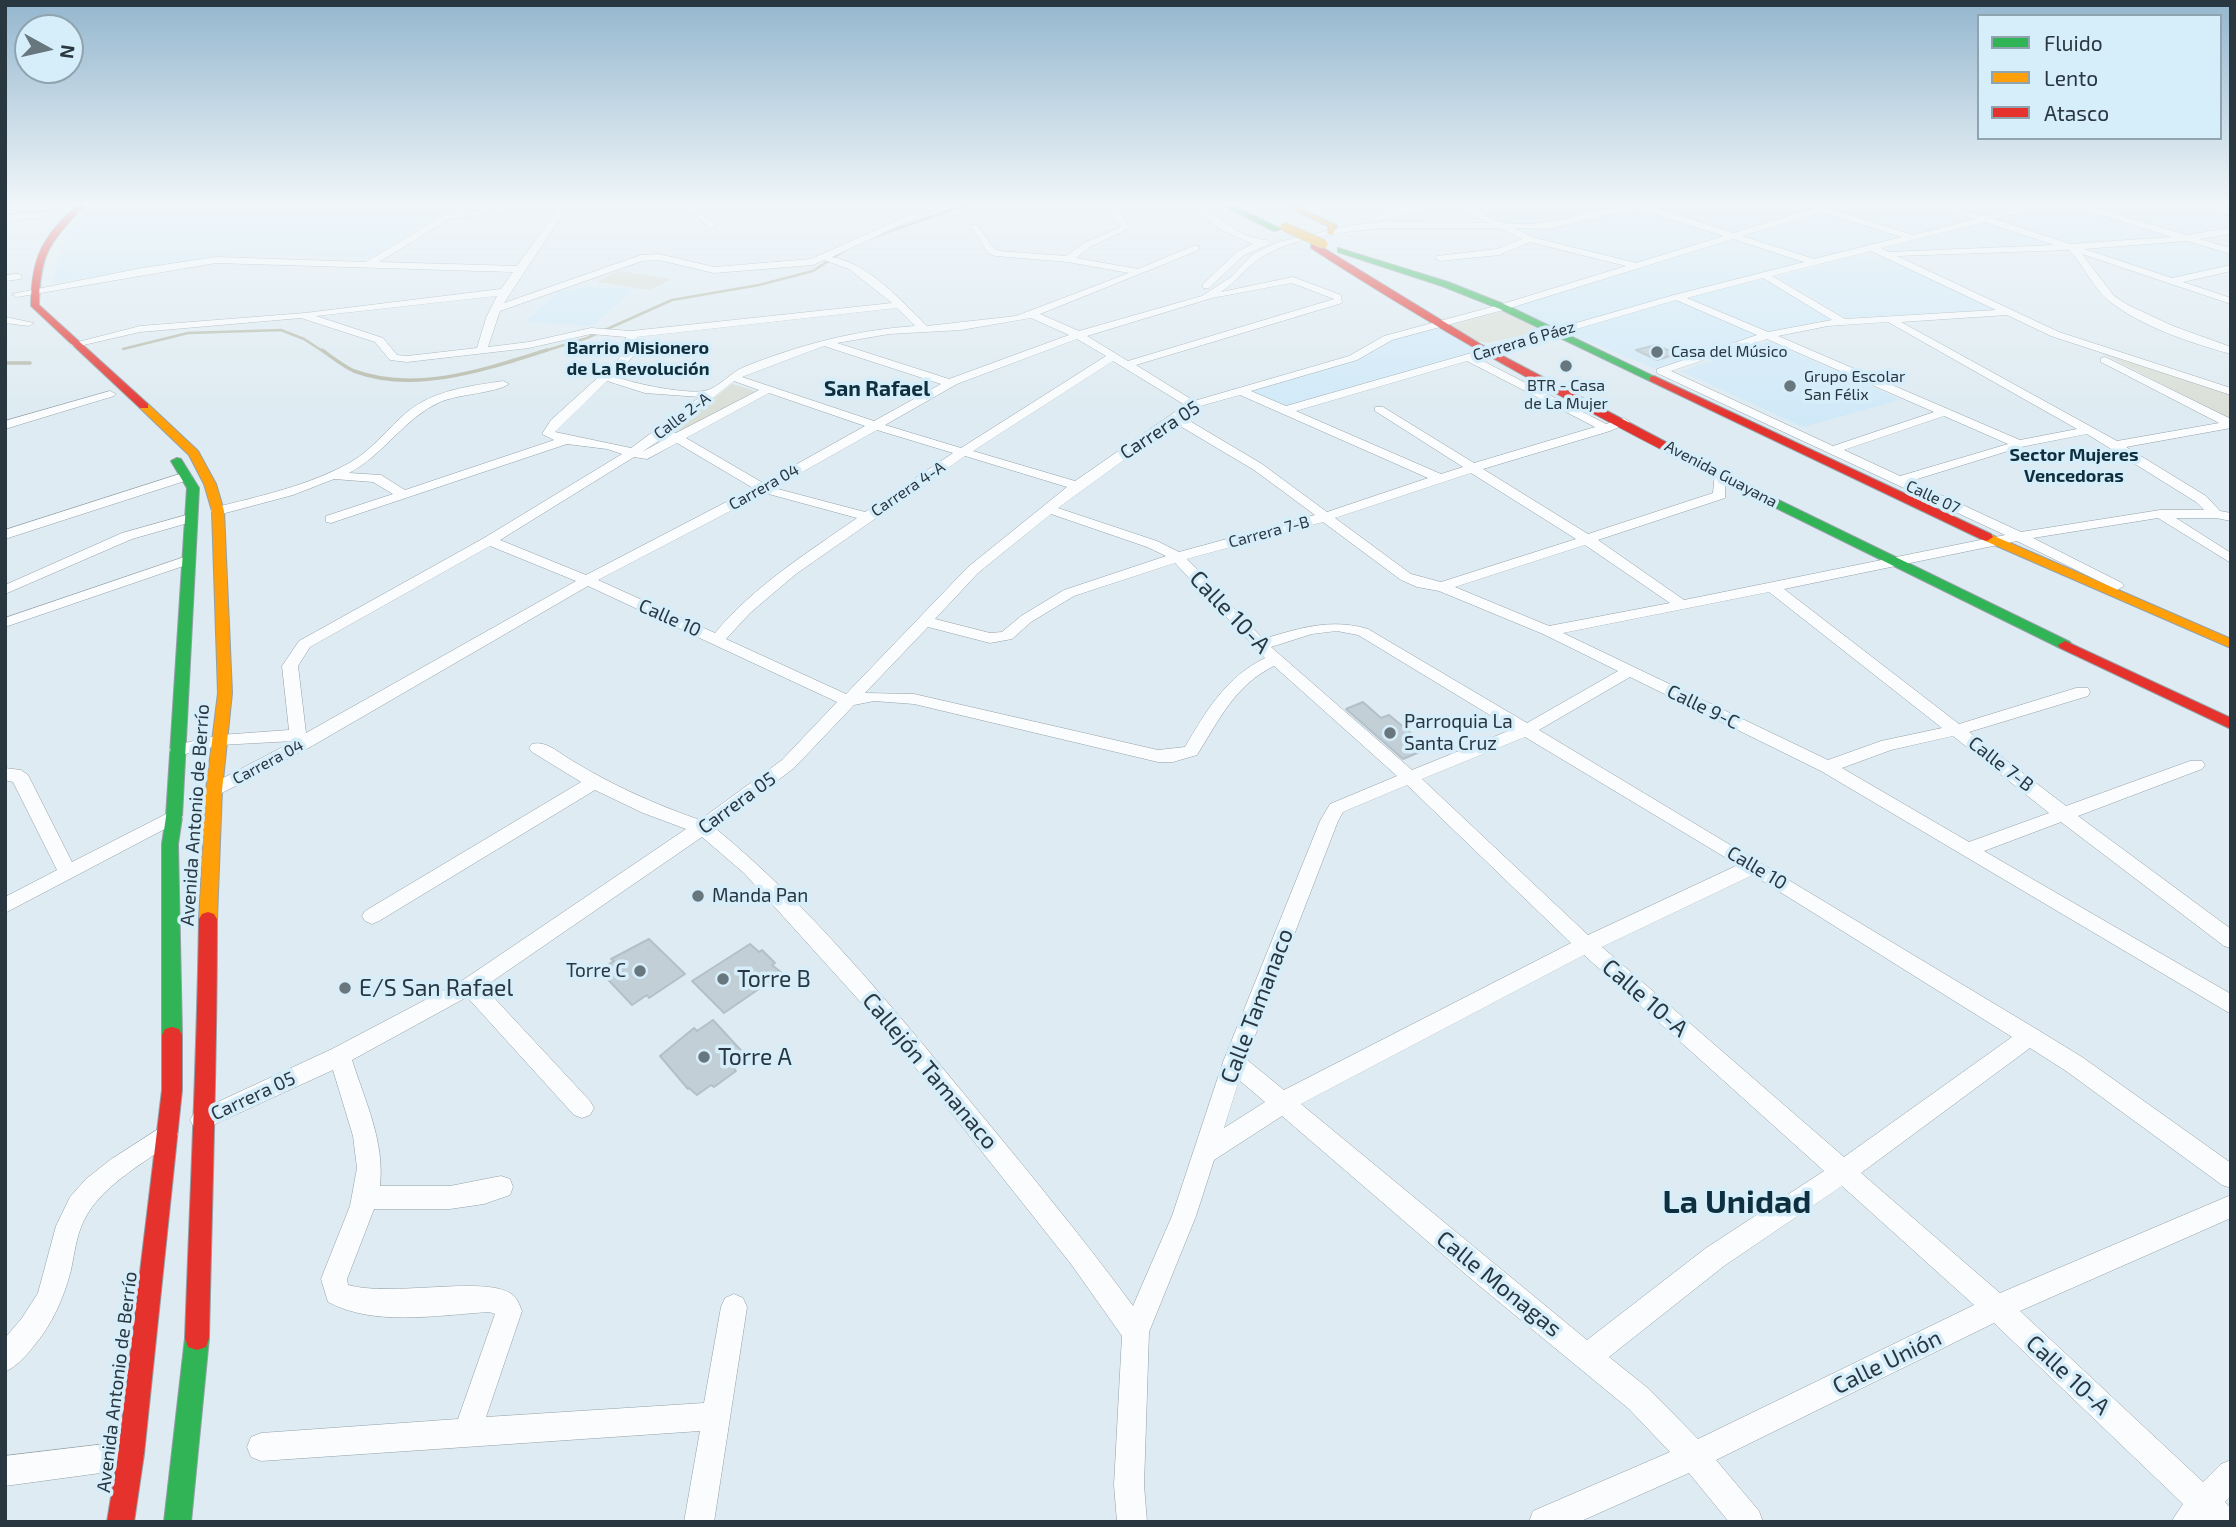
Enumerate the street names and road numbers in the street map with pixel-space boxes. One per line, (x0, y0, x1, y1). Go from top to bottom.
street label: Carrera 6 Páez (1471, 317, 1577, 365)
street label: Calle 2-A (650, 389, 714, 443)
street label: Carrera 05 (1116, 396, 1204, 464)
street label: Avenida Guayana (1661, 436, 1781, 512)
street label: Carrera 4-A (867, 457, 949, 521)
street label: Carrera 04 (726, 460, 802, 514)
street label: Calle 07 (1903, 476, 1963, 518)
street label: Carrera 7-B (1227, 512, 1311, 552)
street label: Calle 10-A (1184, 565, 1276, 659)
street label: Calle 10 (635, 594, 705, 642)
street label: Calle 9-C (1663, 680, 1743, 734)
street label: Avenida Antonio de Berrío (176, 703, 214, 927)
street label: Calle 7-B (1964, 731, 2038, 797)
street label: Carrera 04 (229, 735, 307, 789)
street label: Carrera 05 (694, 767, 780, 839)
street label: Calle 10 (1723, 841, 1791, 895)
street label: Calle Tamanaco (1215, 925, 1299, 1087)
street label: Calle 10-A (1596, 953, 1694, 1043)
street label: Callejón Tamanaco (857, 987, 1003, 1155)
street label: Carrera 05 (207, 1067, 299, 1125)
street label: Calle Monagas (1431, 1225, 1567, 1343)
street label: Avenida Antonio de Berrío (92, 1270, 142, 1494)
street label: Calle Unión (1828, 1324, 1946, 1400)
street label: Calle 10-A (2020, 1329, 2116, 1421)

